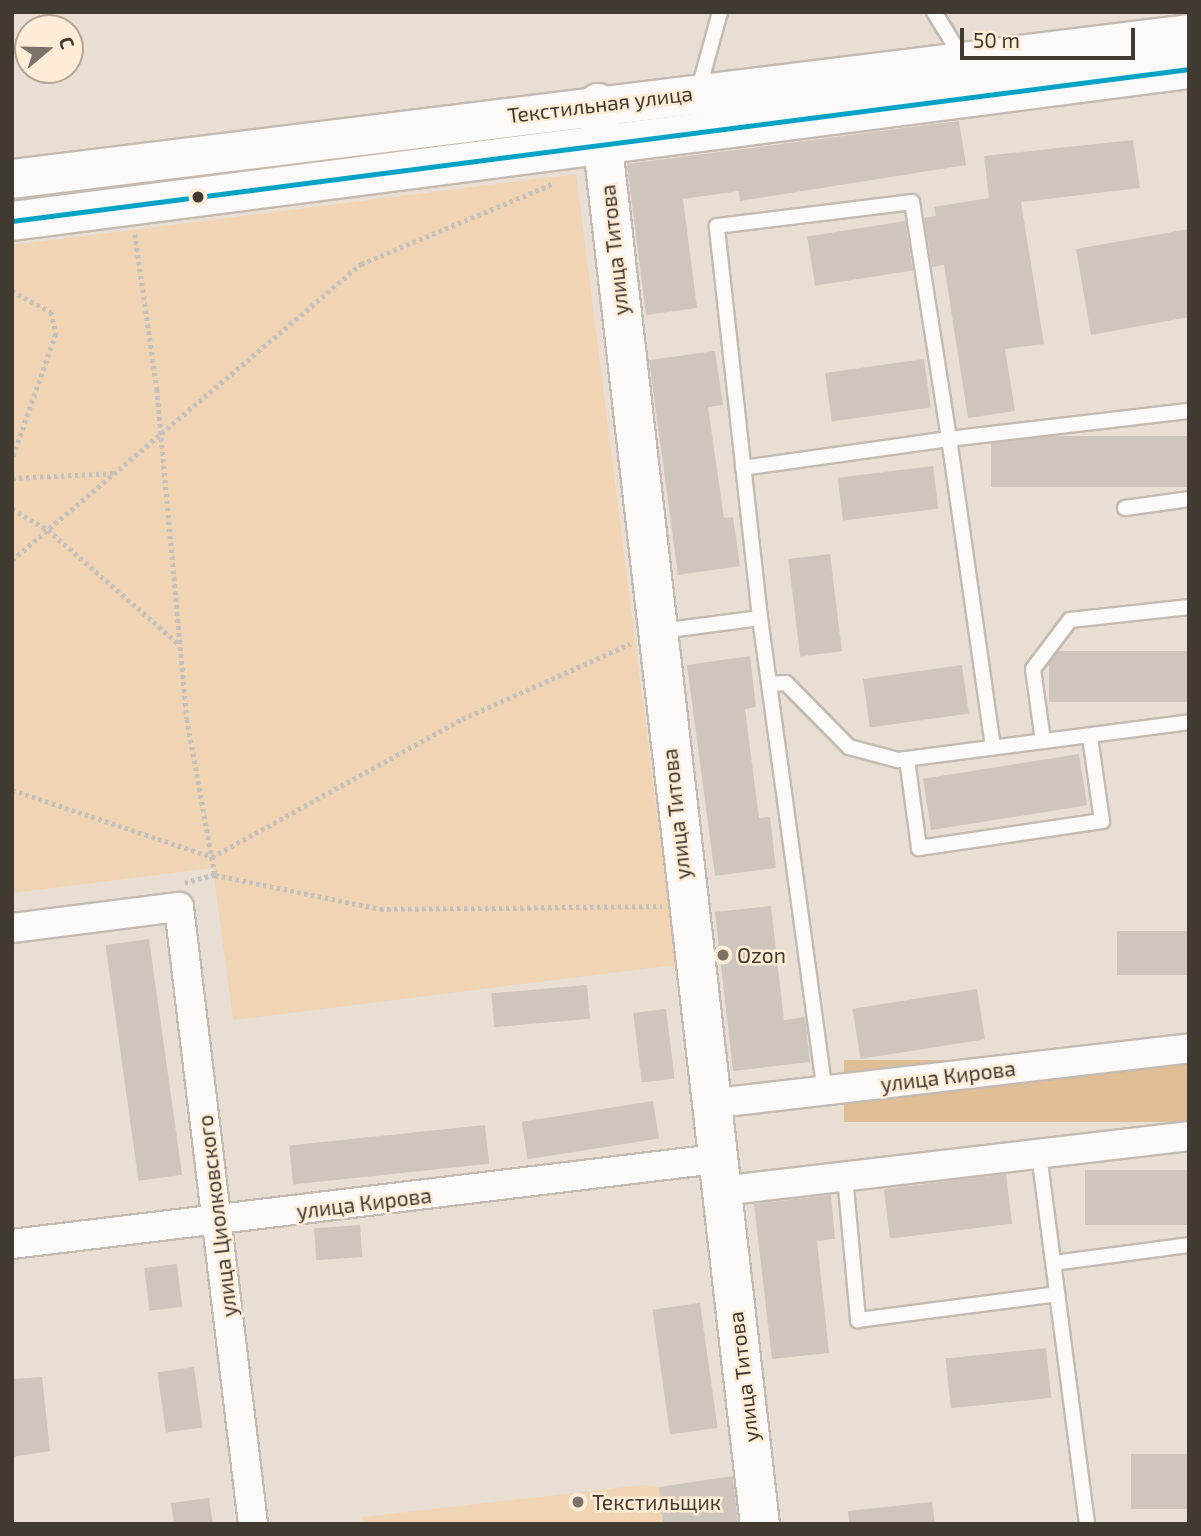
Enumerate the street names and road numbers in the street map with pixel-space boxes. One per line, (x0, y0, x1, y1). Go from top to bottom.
street label: Текстильная улица (506, 80, 694, 128)
street label: улица Титова (595, 183, 633, 317)
street label: улица Титова (657, 747, 695, 881)
street label: улица Кирова (879, 1055, 1017, 1097)
street label: улица Циолковского (192, 1113, 242, 1319)
street label: улица Кирова (295, 1182, 433, 1224)
street label: улица Титова (722, 1310, 764, 1444)

